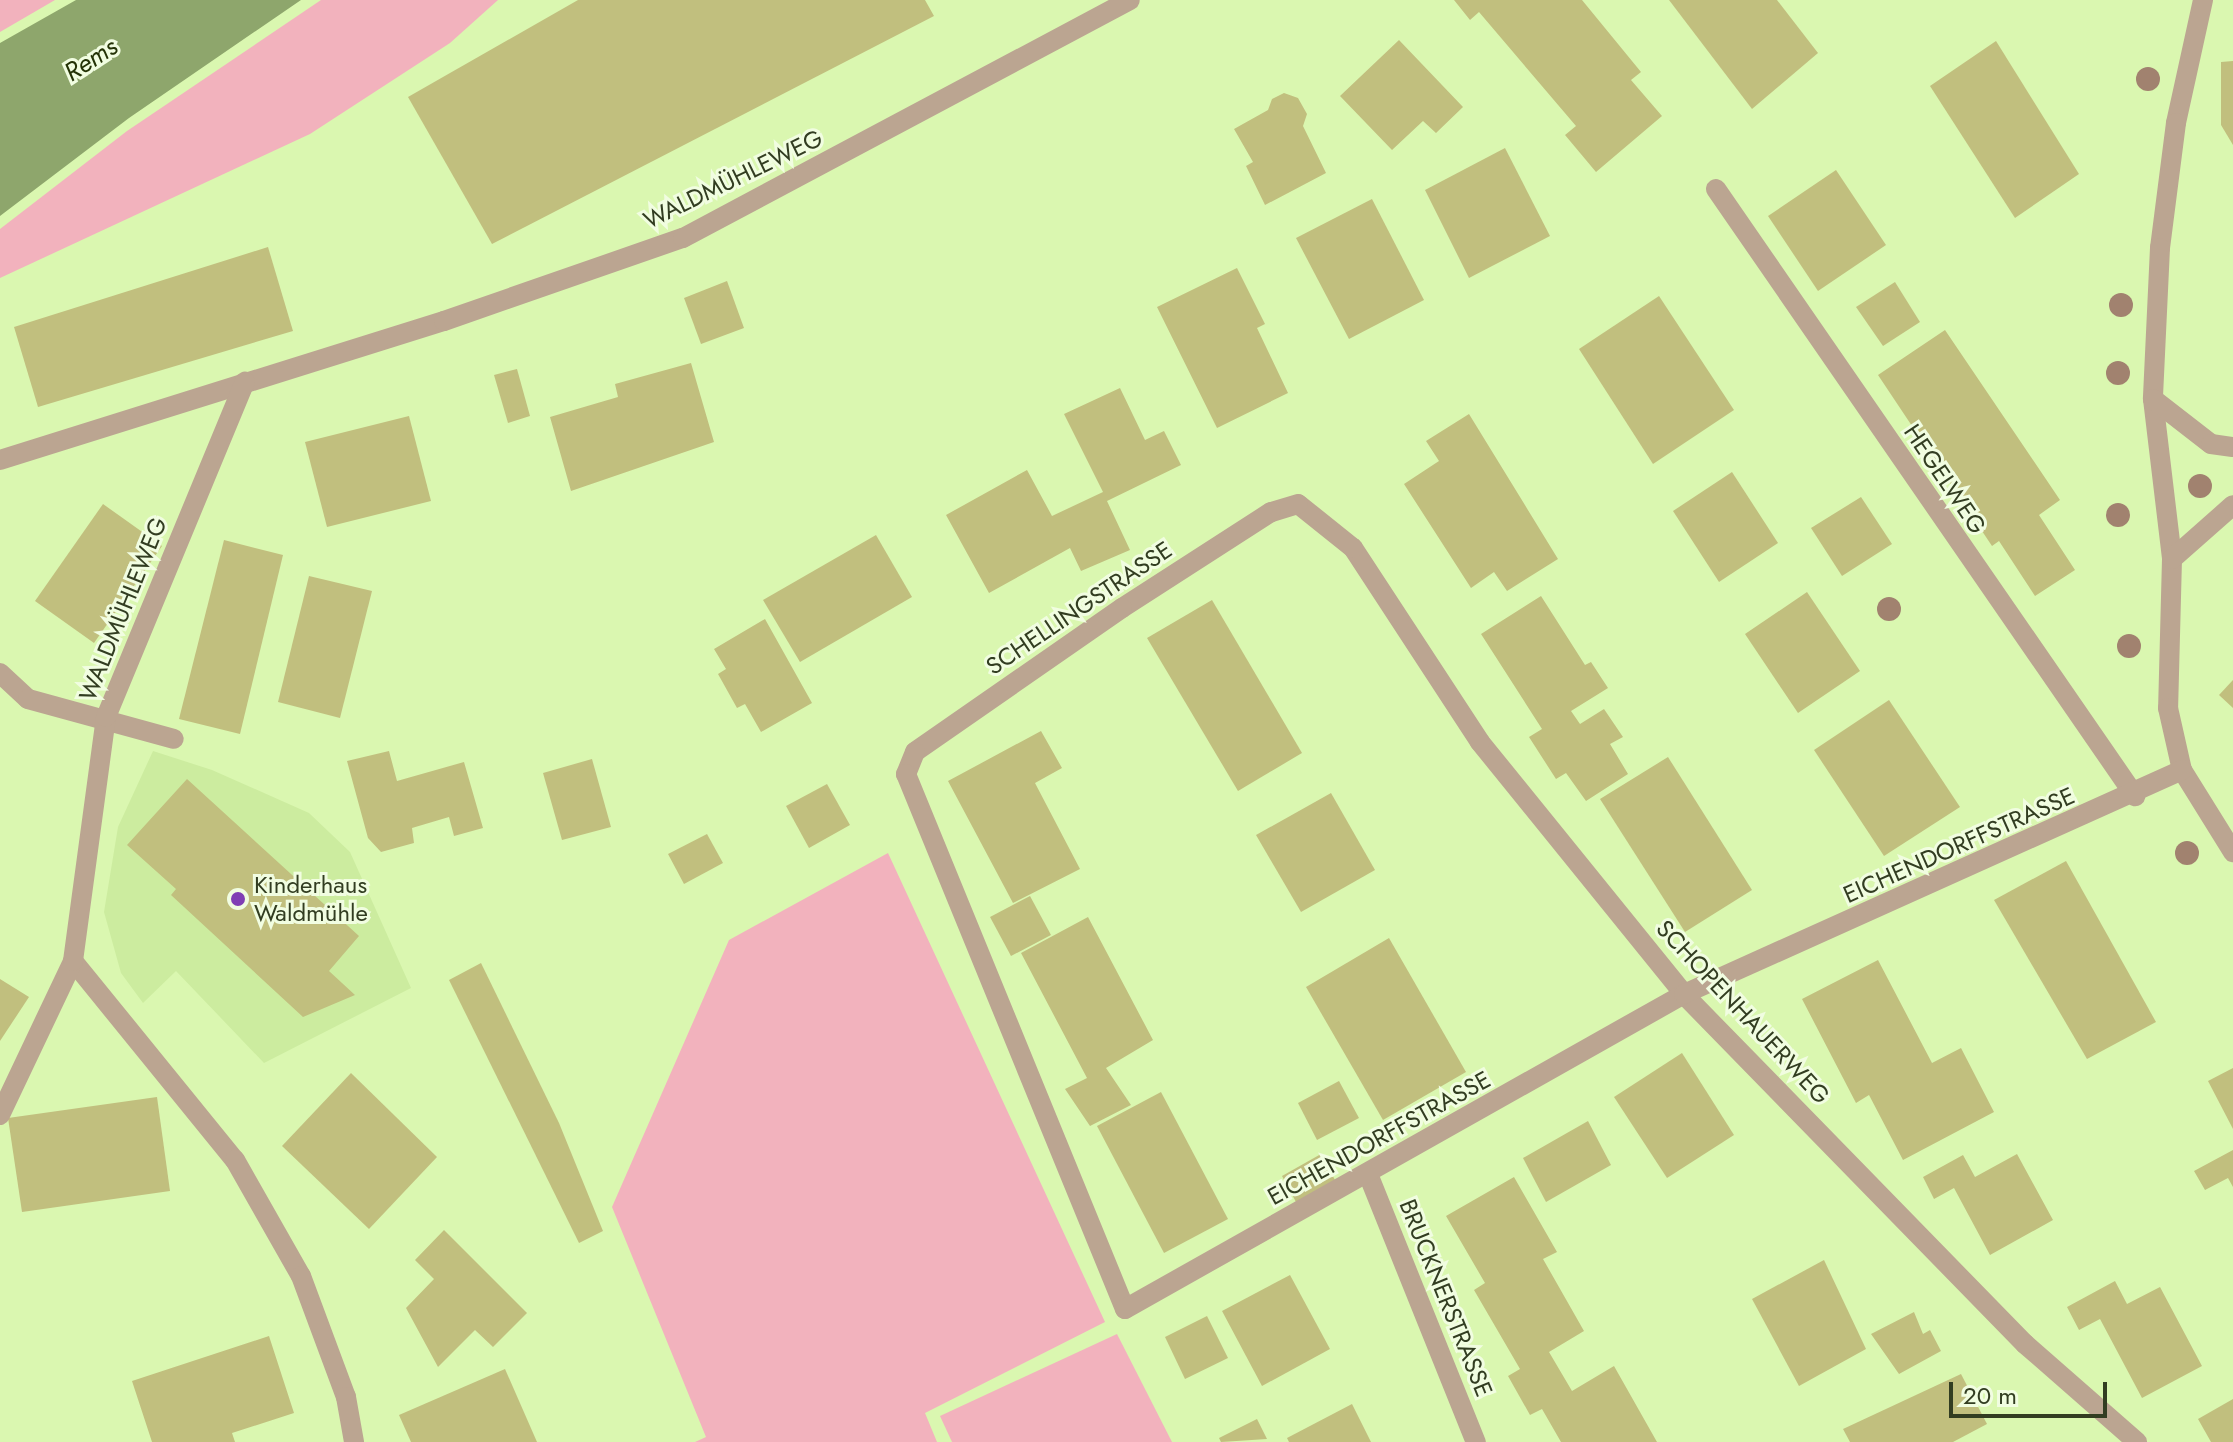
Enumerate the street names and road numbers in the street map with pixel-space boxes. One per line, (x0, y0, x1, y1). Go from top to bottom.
street label: WALDMÜHLEWEG (639, 123, 827, 235)
street label: HEGELWEG (1898, 419, 1992, 539)
street label: WALDMÜHLEWEG (73, 513, 173, 705)
street label: SCHELLINGSTRASSE (981, 535, 1177, 681)
street label: EICHENDORFFSTRASSE (1839, 781, 2079, 909)
street label: SCHOPENHAUERWEG (1650, 914, 1836, 1110)
street label: EICHENDORFFSTRASSE (1263, 1065, 1495, 1211)
street label: BRUCKNERSTRASSE (1393, 1195, 1499, 1401)

